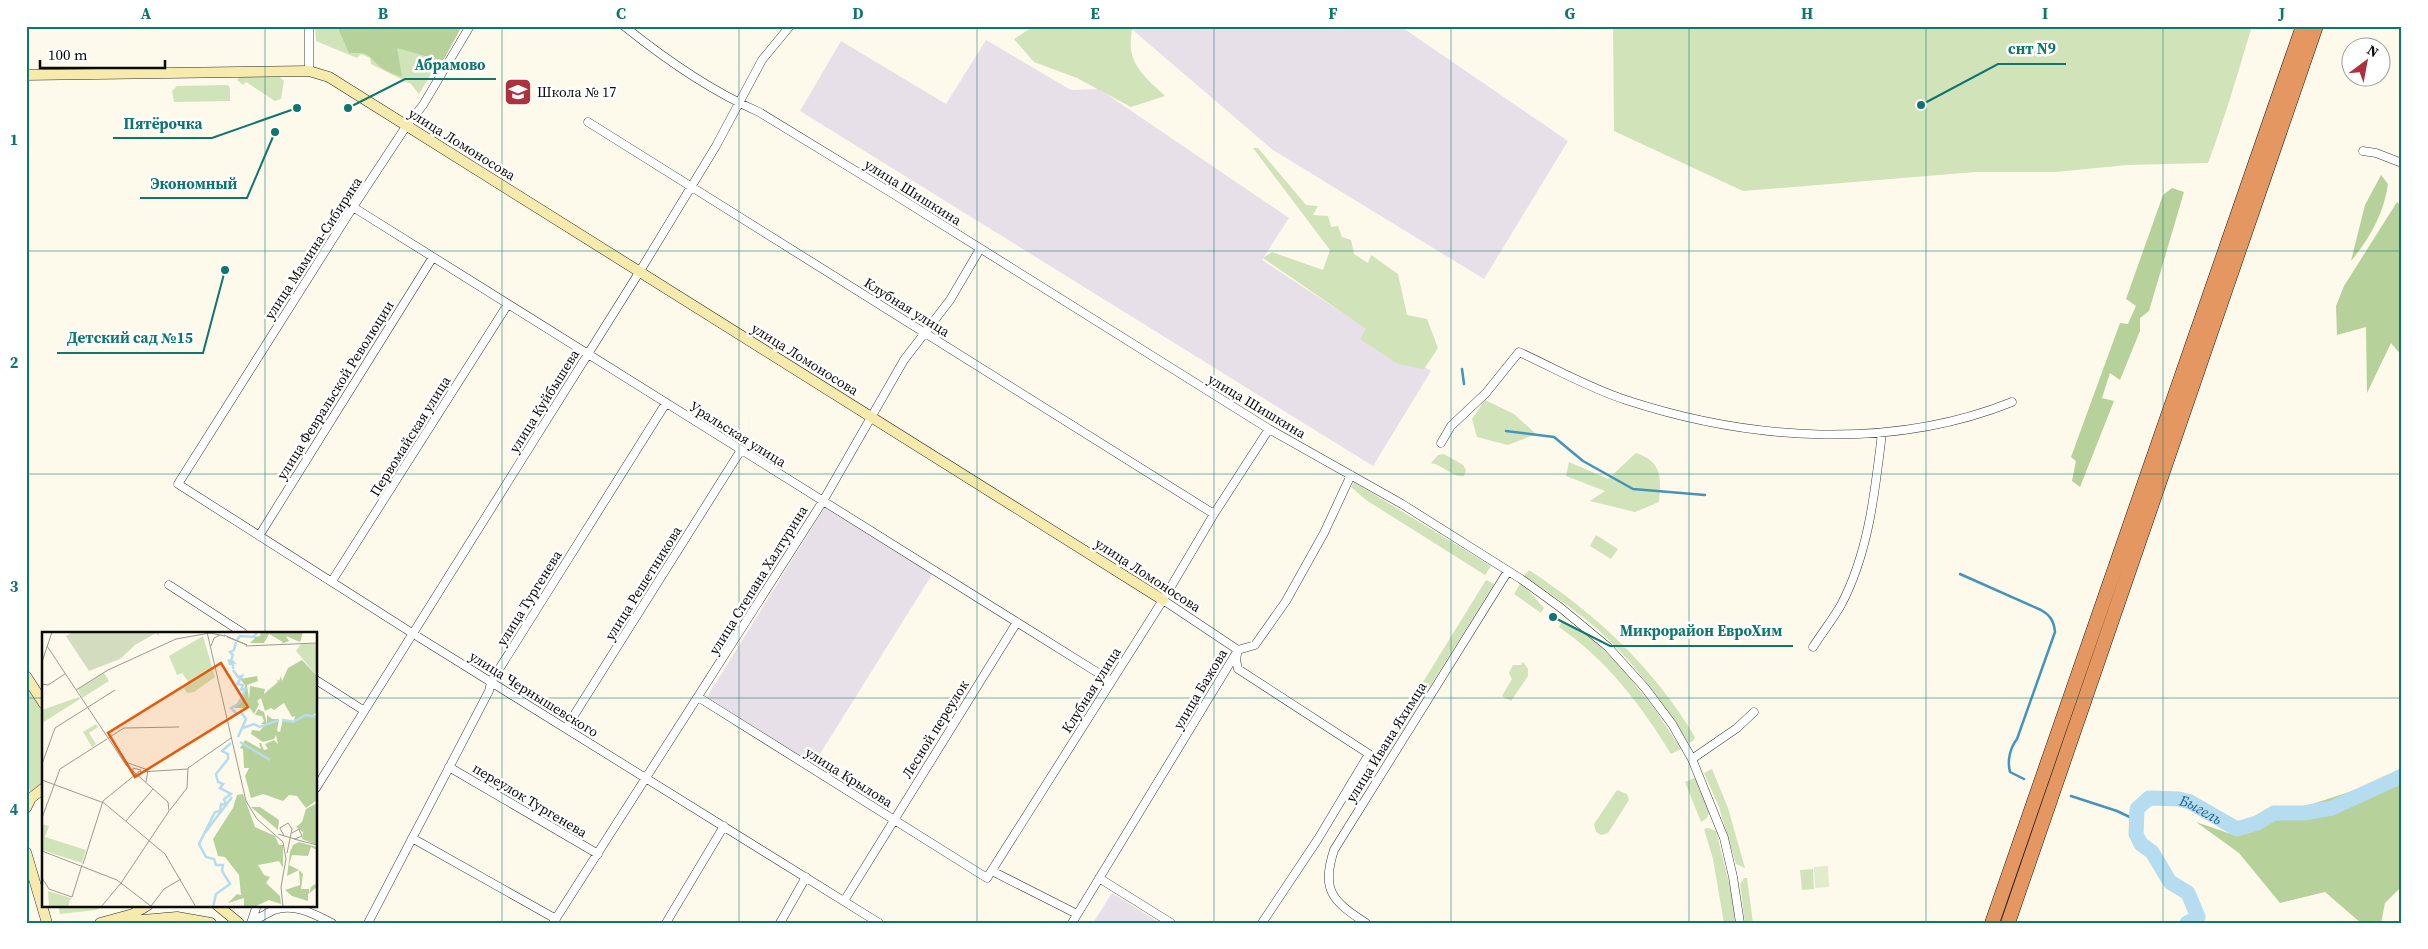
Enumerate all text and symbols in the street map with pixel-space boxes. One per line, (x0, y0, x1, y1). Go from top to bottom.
text: A (141, 2, 152, 24)
text: B (378, 2, 389, 24)
text: C (616, 2, 626, 24)
text: D (852, 2, 864, 24)
text: E (1090, 2, 1100, 24)
text: F (1328, 2, 1338, 24)
text: G (1565, 2, 1576, 24)
text: H (1801, 2, 1813, 24)
text: I (2042, 2, 2048, 24)
text: J (2278, 2, 2285, 24)
callout: снт N9 (1998, 34, 2066, 64)
scale bar (40, 38, 165, 70)
text: снт N9 (2008, 38, 2056, 59)
north arrow (2340, 38, 2390, 88)
text: N (2363, 40, 2383, 62)
text: 100 m (48, 44, 88, 65)
callout: Абрамово (405, 49, 496, 79)
text: Абрамово (414, 54, 486, 75)
school or university icon: Школа № 17 (503, 77, 533, 107)
place label: Школа № 17 (537, 82, 616, 102)
street label: улица Ломоносова (405, 103, 520, 186)
callout: Пятёрочка (113, 108, 212, 138)
text: Пятёрочка (124, 113, 203, 134)
text: 1 (10, 128, 18, 150)
street label: улица Шишкина (861, 154, 966, 230)
callout: Экономный (140, 168, 247, 198)
street label: улица Мамина-Сибиряка (259, 172, 367, 323)
text: Экономный (151, 173, 238, 194)
street label: Клубная улица (860, 273, 955, 342)
street label: улица Февральской Революции (272, 297, 398, 483)
street label: улица Ломоносова (748, 318, 863, 401)
callout: Детский сад №15 (57, 323, 203, 353)
text: Детский сад №15 (67, 327, 193, 348)
street label: улица Куйбышева (504, 345, 584, 457)
text: 2 (10, 351, 19, 373)
street label: улица Шишкина (1204, 369, 1310, 444)
street label: Первомайская улица (365, 371, 456, 500)
street label: Уральская улица (686, 396, 791, 472)
street label: улица Степана Халтурина (704, 501, 813, 658)
street label: улица Решетникова (600, 521, 687, 644)
street label: улица Ломоносова (1091, 533, 1206, 617)
street label: улица Тургенева (492, 546, 567, 650)
text: 3 (10, 575, 19, 597)
callout: Микрорайон ЕвроХим (1610, 616, 1793, 646)
text: Микрорайон ЕвроХим (1620, 620, 1782, 641)
inset map (42, 632, 318, 906)
street label: Клубная улица (1057, 642, 1126, 737)
street label: улица Бажова (1168, 644, 1232, 733)
street label: улица Чернышевского (466, 646, 603, 742)
street label: Лесной переулок (897, 676, 973, 782)
street label: улица Ивана Яхимца (1341, 677, 1432, 806)
street label: улица Крылова (801, 742, 897, 812)
street label: переулок Тургенева (469, 758, 592, 843)
water label: Быгель (2176, 789, 2227, 829)
text: 4 (10, 798, 19, 820)

